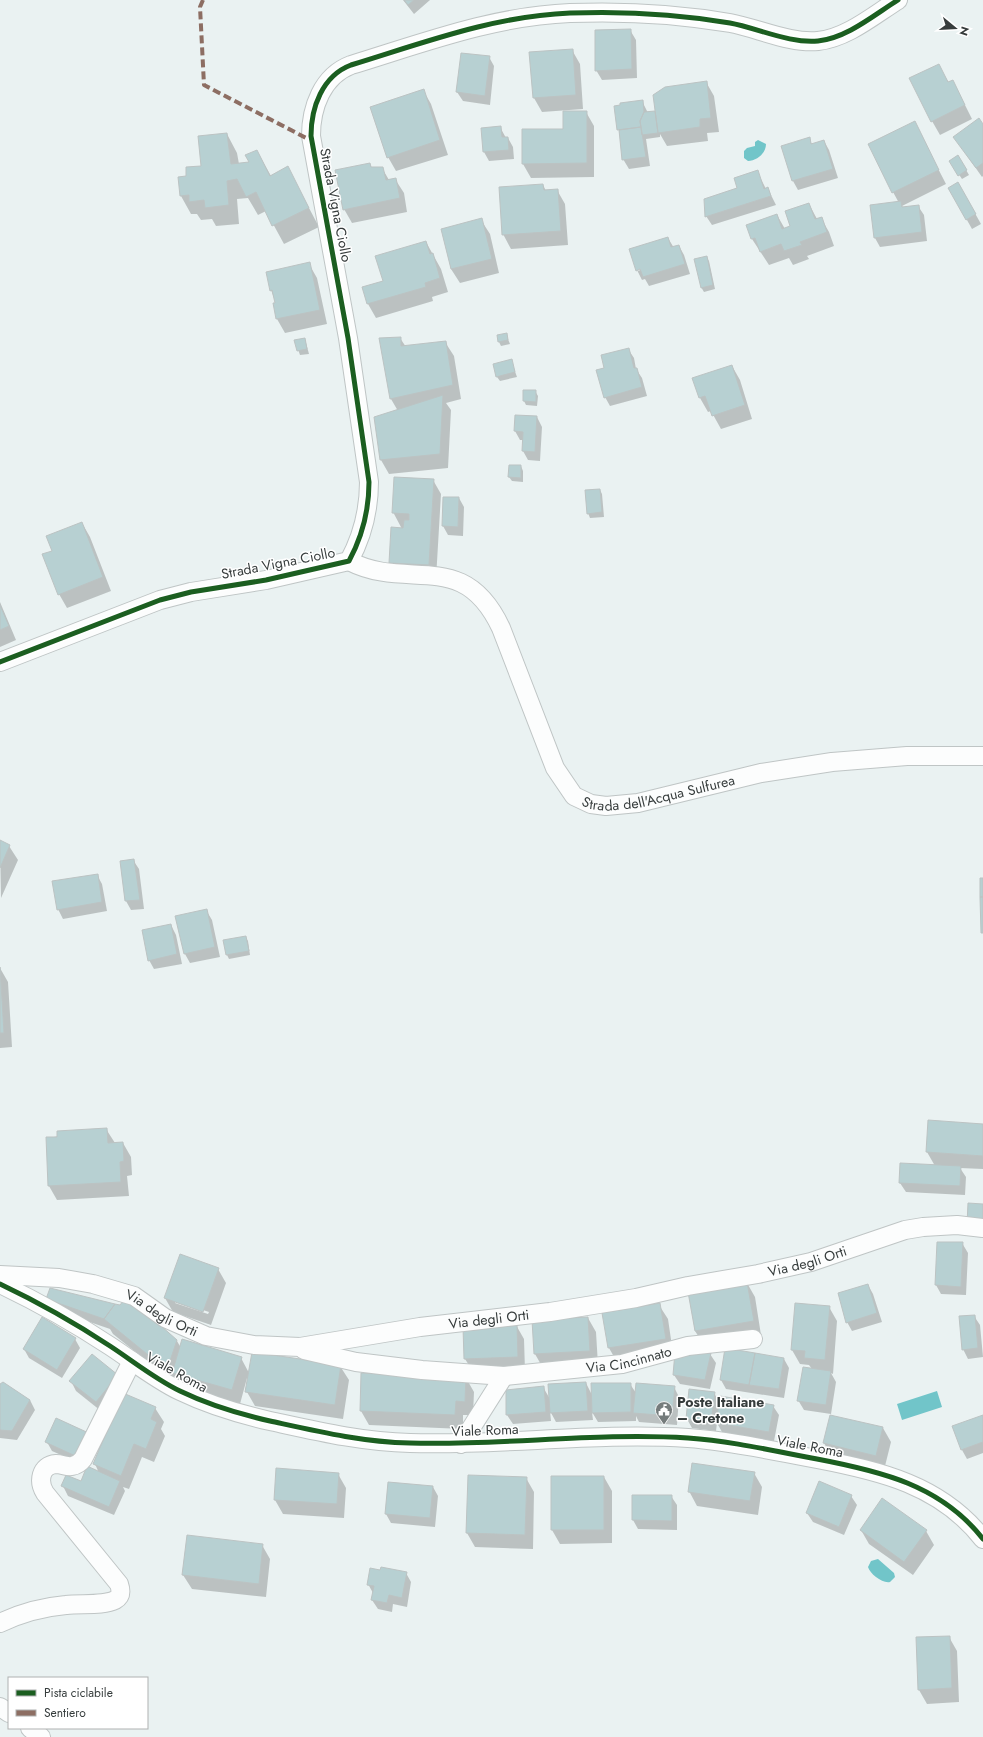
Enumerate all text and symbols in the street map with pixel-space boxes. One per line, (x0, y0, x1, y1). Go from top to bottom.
north arrow (935, 8, 975, 48)
text: N (956, 24, 973, 38)
street label: Strada Vigna Ciollo (315, 146, 357, 264)
street label: Strada Vigna Ciollo (219, 542, 337, 584)
street label: Strada dell'Acqua Sulfurea (579, 770, 737, 816)
street label: Via degli Orti (766, 1241, 849, 1281)
street label: Via degli Orti (124, 1284, 201, 1341)
street label: Via degli Orti (448, 1304, 530, 1334)
street label: Via Cincinnato (585, 1341, 674, 1378)
street label: Viale Roma (143, 1347, 211, 1397)
place label: Poste Italiane – Cretone (677, 1392, 764, 1428)
public building icon: Poste Italiane – Cretone (654, 1400, 674, 1425)
street label: Viale Roma (451, 1419, 519, 1441)
street label: Viale Roma (775, 1430, 845, 1462)
legend (8, 1677, 148, 1729)
text: Pista ciclabile (44, 1684, 113, 1702)
text: Sentiero (44, 1704, 86, 1722)

